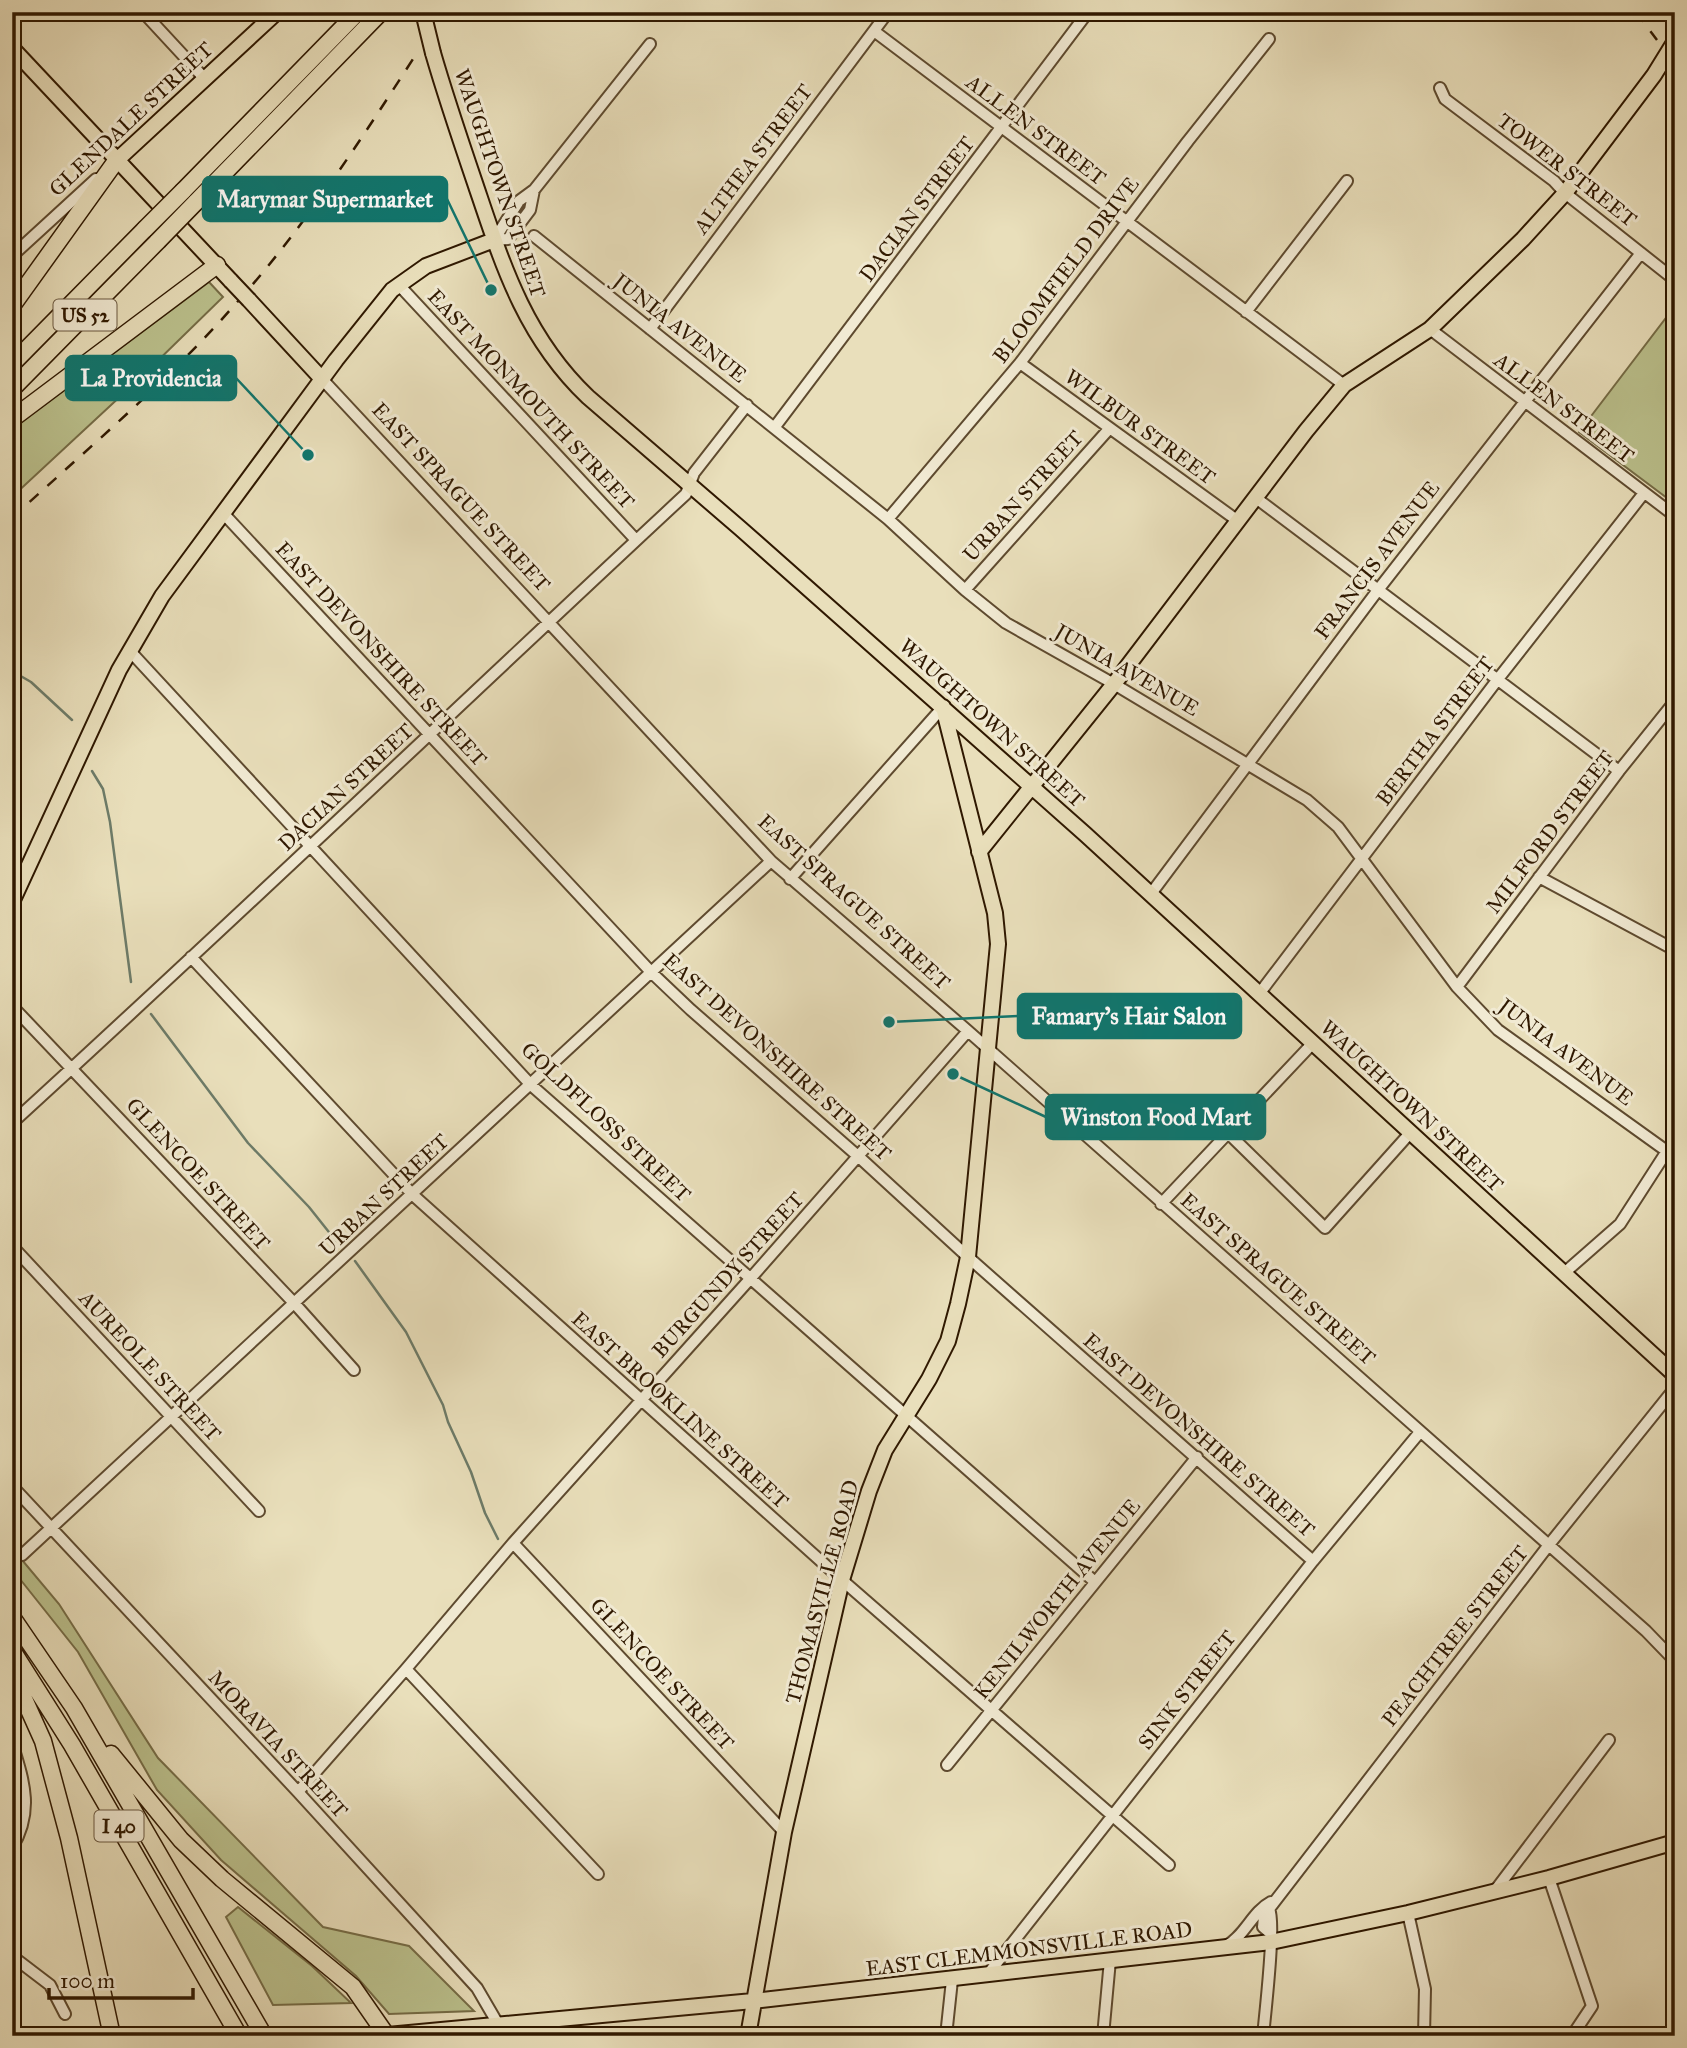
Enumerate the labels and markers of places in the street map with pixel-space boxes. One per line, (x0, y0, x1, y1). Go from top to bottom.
callout: Marymar Supermarket (203, 177, 447, 221)
callout: La Providencia (66, 356, 236, 400)
callout: Famary's Hair Salon (1018, 994, 1241, 1038)
callout: Winston Food Mart (1046, 1095, 1265, 1139)

